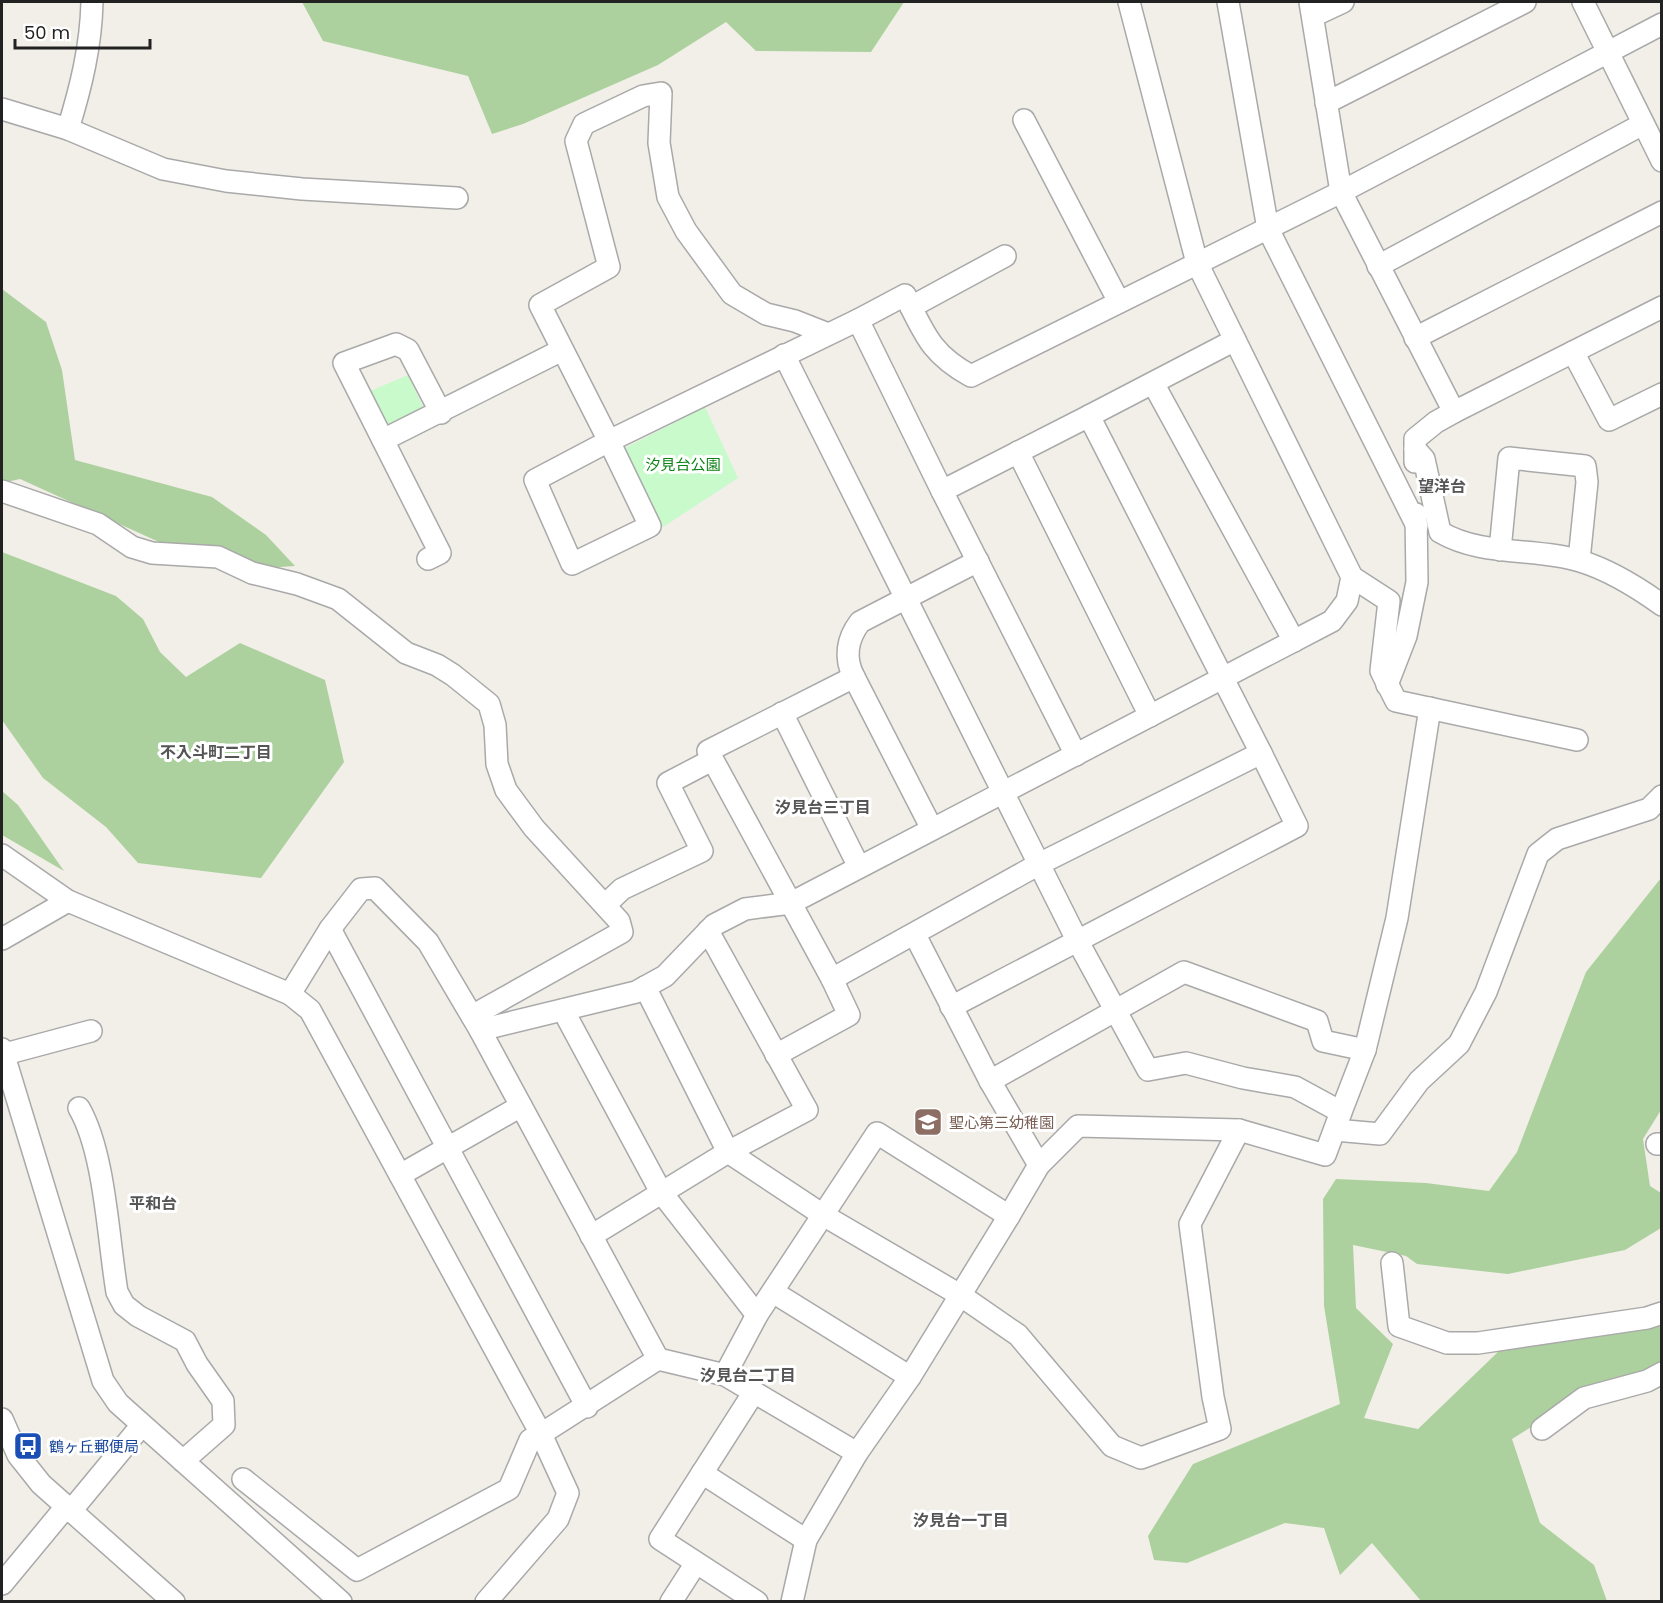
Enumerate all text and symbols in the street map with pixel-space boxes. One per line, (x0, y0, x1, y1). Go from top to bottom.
scale bar (15, 12, 150, 50)
text: 50 m (24, 20, 70, 45)
park label: 汐見台公園 (645, 454, 721, 475)
district label: 望洋台 (1418, 475, 1466, 498)
district label: 不入斗町二丁目 (160, 741, 272, 764)
district label: 汐見台三丁目 (775, 796, 871, 819)
school or university icon: 聖心第三幼稚園 (912, 1106, 944, 1138)
place label: 聖心第三幼稚園 (949, 1112, 1054, 1133)
district label: 平和台 (129, 1192, 177, 1215)
district label: 汐見台二丁目 (700, 1364, 796, 1387)
bus stop icon: 鶴ヶ丘郵便局 (12, 1430, 44, 1462)
place label: 鶴ヶ丘郵便局 (49, 1436, 139, 1457)
district label: 汐見台一丁目 (913, 1509, 1009, 1532)

